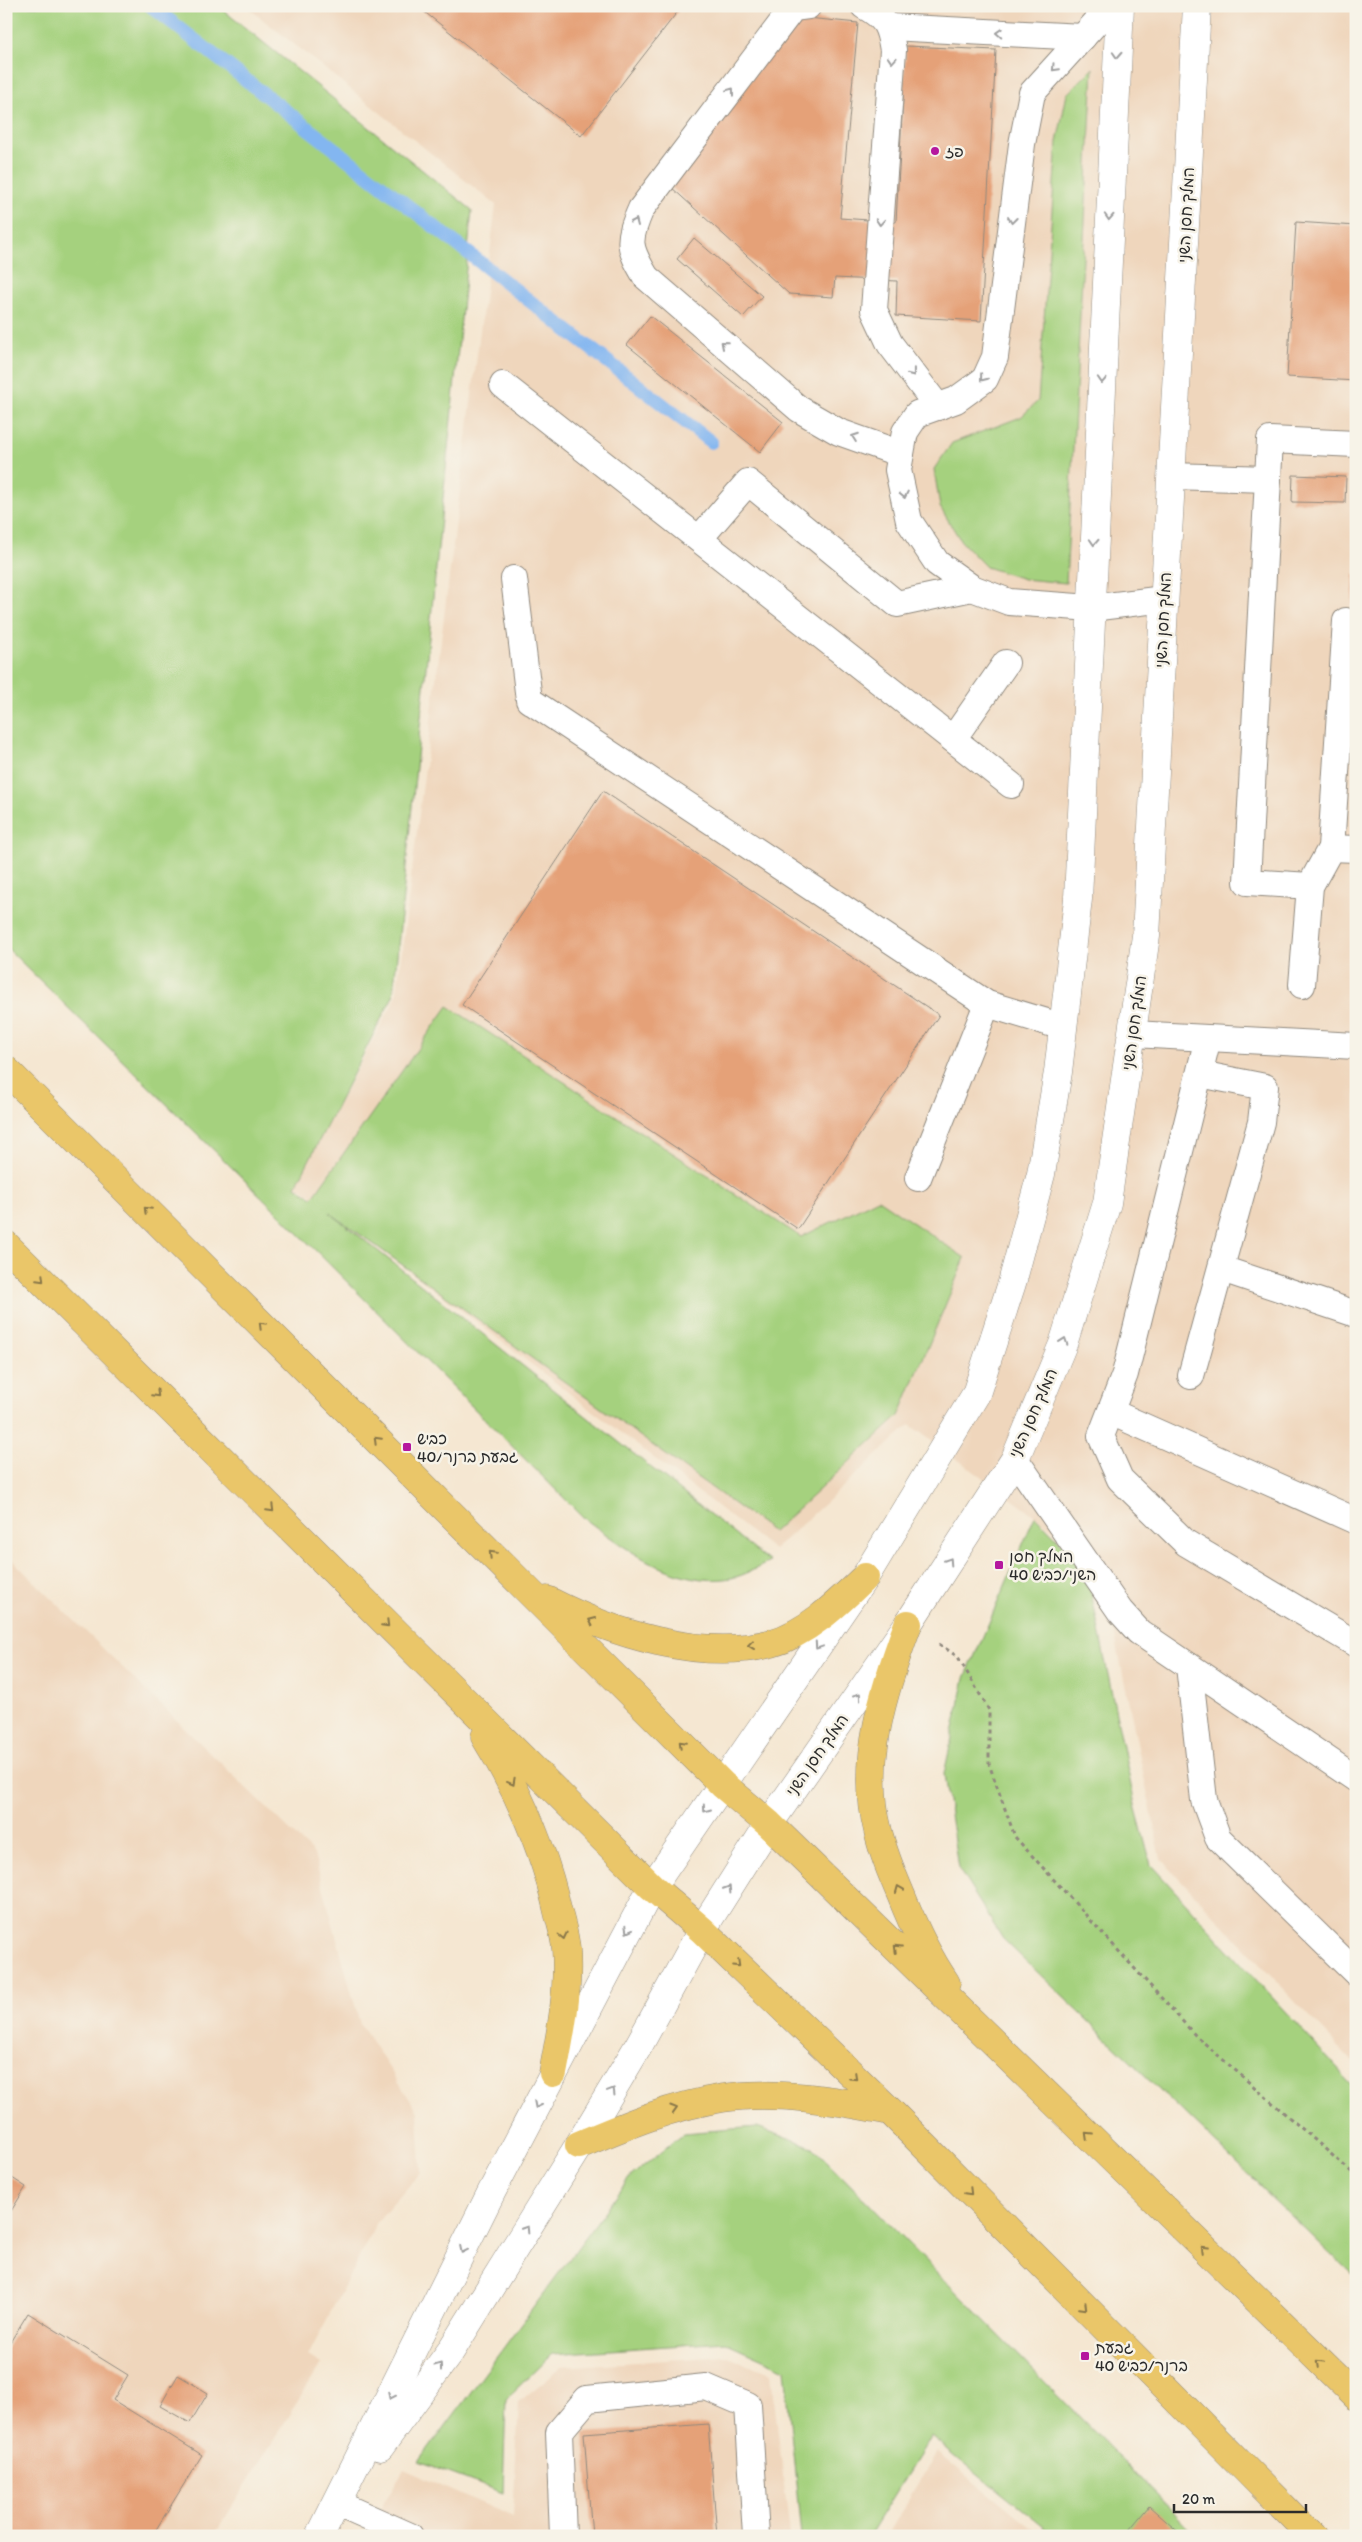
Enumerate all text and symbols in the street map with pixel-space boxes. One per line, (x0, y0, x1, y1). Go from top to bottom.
one-way arrow (995, 28, 1003, 38)
one-way arrow (1111, 51, 1122, 59)
one-way arrow (887, 56, 898, 64)
one-way arrow (1052, 63, 1061, 72)
one-way arrow (725, 88, 733, 97)
place label: פז (945, 142, 964, 161)
marker: פז (929, 145, 941, 157)
street label: המלך חסן השני (1174, 167, 1199, 263)
one-way arrow (1104, 213, 1115, 221)
one-way arrow (1008, 216, 1018, 225)
one-way arrow (629, 218, 640, 227)
one-way arrow (875, 218, 886, 226)
one-way arrow (720, 341, 729, 350)
one-way arrow (906, 367, 915, 377)
one-way arrow (980, 372, 989, 381)
one-way arrow (1096, 376, 1107, 384)
one-way arrow (851, 433, 860, 443)
one-way arrow (898, 490, 909, 499)
one-way arrow (1089, 538, 1100, 546)
street label: המלך חסן השני (1151, 572, 1176, 668)
street label: המלך חסן השני (1118, 974, 1151, 1072)
one-way arrow (143, 1207, 152, 1216)
one-way arrow (35, 1274, 44, 1283)
one-way arrow (258, 1322, 267, 1331)
one-way arrow (1058, 1337, 1068, 1345)
street label: המלך חסן השני (1005, 1365, 1062, 1461)
one-way arrow (150, 1388, 159, 1397)
place label: כביש 40/גבעת ברנר (417, 1429, 519, 1466)
one-way arrow (373, 1436, 382, 1445)
marker: כביש 40/גבעת ברנר (401, 1441, 413, 1453)
one-way arrow (265, 1503, 274, 1512)
place label: המלך חסן השני/כביש 40 (1009, 1547, 1097, 1584)
one-way arrow (488, 1551, 497, 1560)
one-way arrow (943, 1558, 952, 1567)
marker: המלך חסן השני/כביש 40 (993, 1559, 1005, 1571)
one-way arrow (588, 1616, 597, 1627)
one-way arrow (380, 1618, 389, 1627)
one-way arrow (747, 1640, 755, 1650)
one-way arrow (815, 1640, 824, 1650)
one-way arrow (852, 1692, 861, 1702)
street label: המלך חסן השני (782, 1710, 853, 1800)
one-way arrow (679, 1741, 688, 1750)
one-way arrow (505, 1777, 515, 1786)
one-way arrow (703, 1803, 712, 1813)
one-way arrow (722, 1885, 732, 1894)
one-way arrow (894, 1885, 905, 1894)
one-way arrow (625, 1925, 635, 1934)
one-way arrow (557, 1931, 568, 1940)
one-way arrow (893, 1945, 902, 1954)
one-way arrow (732, 1958, 741, 1967)
one-way arrow (849, 2071, 858, 2080)
one-way arrow (605, 2087, 615, 2096)
one-way arrow (533, 2100, 543, 2109)
one-way arrow (669, 2104, 677, 2114)
one-way arrow (1085, 2132, 1094, 2141)
one-way arrow (963, 2186, 972, 2195)
one-way arrow (520, 2226, 530, 2235)
one-way arrow (459, 2245, 469, 2254)
one-way arrow (1201, 2246, 1210, 2255)
one-way arrow (1078, 2302, 1087, 2311)
place label: גבעת ברנר/כביש 40 (1094, 2338, 1188, 2375)
marker: גבעת ברנר/כביש 40 (1079, 2350, 1091, 2362)
one-way arrow (1317, 2360, 1326, 2369)
one-way arrow (433, 2362, 442, 2372)
one-way arrow (387, 2391, 397, 2400)
scale bar (1174, 2482, 1307, 2514)
text: 20 m (1182, 2490, 1216, 2508)

